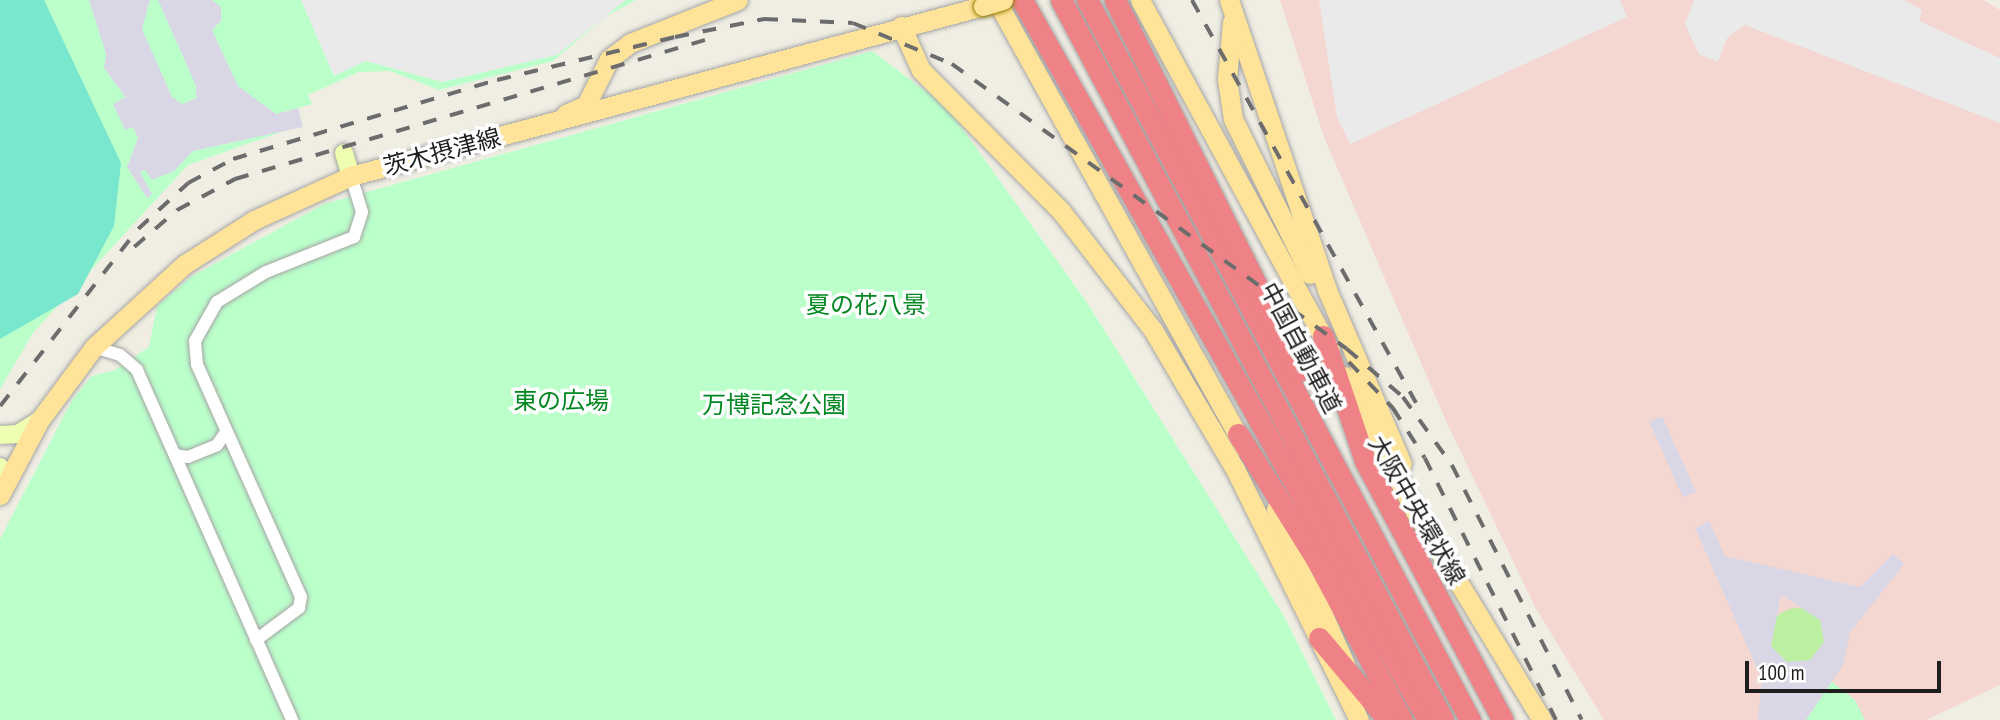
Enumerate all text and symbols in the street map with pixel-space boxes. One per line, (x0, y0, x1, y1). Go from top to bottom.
street label: 茨木摂津線 (380, 123, 504, 181)
street label: 中国自動車道 (1254, 278, 1348, 418)
park label: 夏の花八景 (806, 291, 926, 319)
park label: 東の広場 (513, 387, 609, 415)
park label: 万博記念公園 (702, 391, 846, 419)
street label: 大阪中央環状線 (1363, 430, 1471, 590)
scale bar (1748, 646, 1944, 690)
text: 100 m (1758, 659, 1804, 686)

